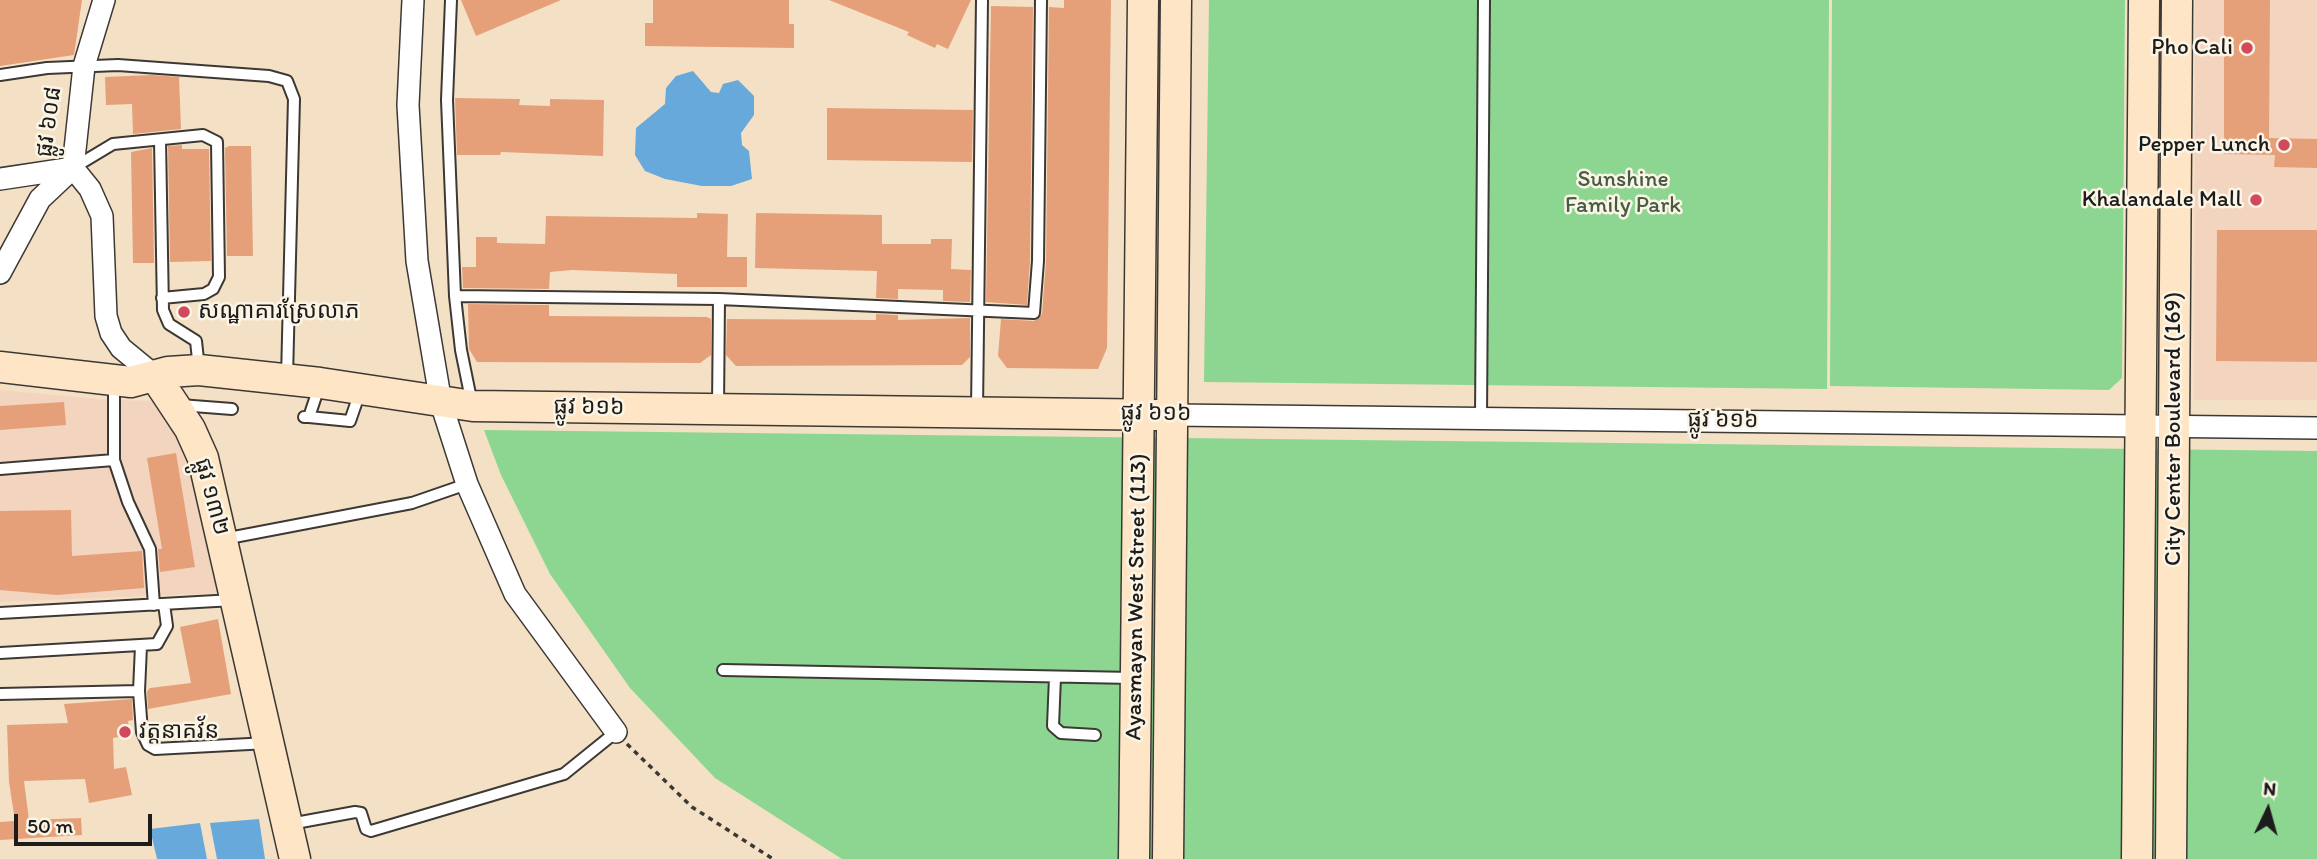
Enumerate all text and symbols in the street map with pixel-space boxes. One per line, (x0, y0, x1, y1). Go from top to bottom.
place label: Pho Cali (2151, 34, 2233, 62)
marker: Pho Cali (2239, 40, 2255, 56)
street label: ផ្លូវ ៦០៨ (31, 85, 69, 159)
place label: Pepper Lunch (2138, 131, 2270, 159)
marker: Pepper Lunch (2276, 137, 2292, 153)
park label: Sunshine Family Park (1565, 166, 1681, 220)
place label: Khalandale Mall (2082, 186, 2242, 214)
marker: Khalandale Mall (2248, 192, 2264, 208)
street label: City Center Boulevard (169) (2160, 292, 2188, 566)
place label: សណ្ឋាគារស្រែលាភ (198, 298, 359, 326)
marker: សណ្ឋាគារស្រែលាភ (176, 304, 192, 320)
street label: ផ្លូវ ៦១៦ (553, 394, 625, 422)
street label: ផ្លូវ ៦១៦ (1120, 400, 1192, 428)
street label: ផ្លូវ ៦១៦ (1687, 407, 1759, 435)
street label: Ayasmayan West Street (113) (1121, 453, 1153, 741)
street label: ផ្លូវ ១៣២ (187, 455, 235, 539)
place label: វត្តនាគវ័ន (139, 718, 219, 746)
marker: វត្តនាគវ័ន (117, 724, 133, 740)
north arrow (2233, 775, 2303, 845)
text: N (2262, 777, 2277, 801)
scale bar (18, 800, 156, 844)
text: 50 m (27, 813, 73, 838)

